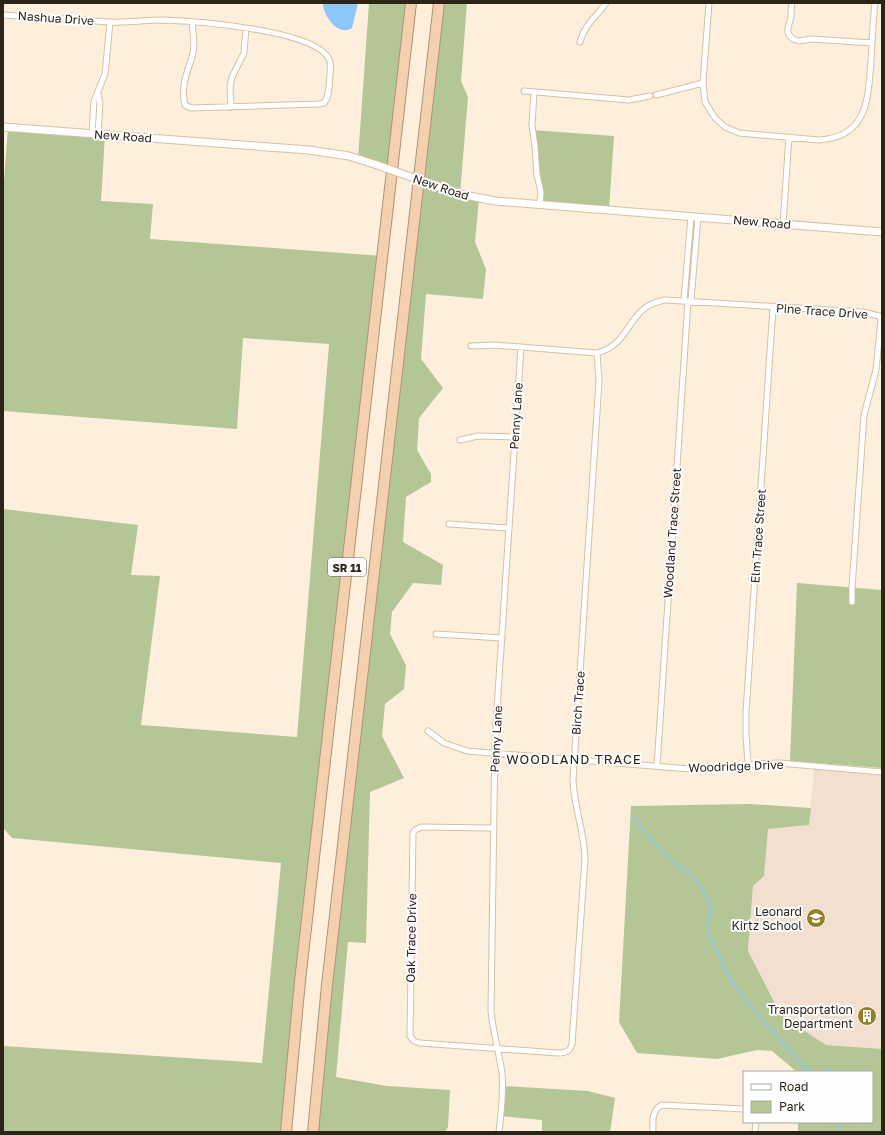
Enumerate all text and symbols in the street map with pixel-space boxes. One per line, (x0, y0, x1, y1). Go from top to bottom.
street label: Nashua Drive (17, 8, 95, 28)
street label: New Road (94, 126, 152, 146)
street label: New Road (411, 171, 471, 203)
street label: New Road (732, 212, 792, 232)
street label: Pine Trace Drive (775, 300, 869, 322)
street label: Penny Lane (506, 382, 526, 450)
street label: Woodland Trace Street (660, 467, 684, 599)
street label: Elm Trace Street (747, 488, 769, 584)
road number: SR 11 (328, 558, 366, 576)
street label: Birch Trace (568, 671, 588, 735)
street label: Penny Lane (487, 705, 505, 773)
district label: WOODLAND TRACE (506, 751, 642, 767)
street label: Woodridge Drive (688, 757, 784, 775)
street label: Oak Trace Drive (403, 893, 419, 983)
place label: Leonard Kirtz School (732, 904, 802, 933)
school or university icon: Leonard Kirtz School (805, 907, 827, 929)
place label: Transportation Department (768, 1002, 853, 1031)
building icon: Transportation Department (856, 1005, 878, 1027)
legend (743, 1071, 873, 1123)
text: Road (779, 1079, 808, 1094)
text: Park (779, 1099, 805, 1114)

